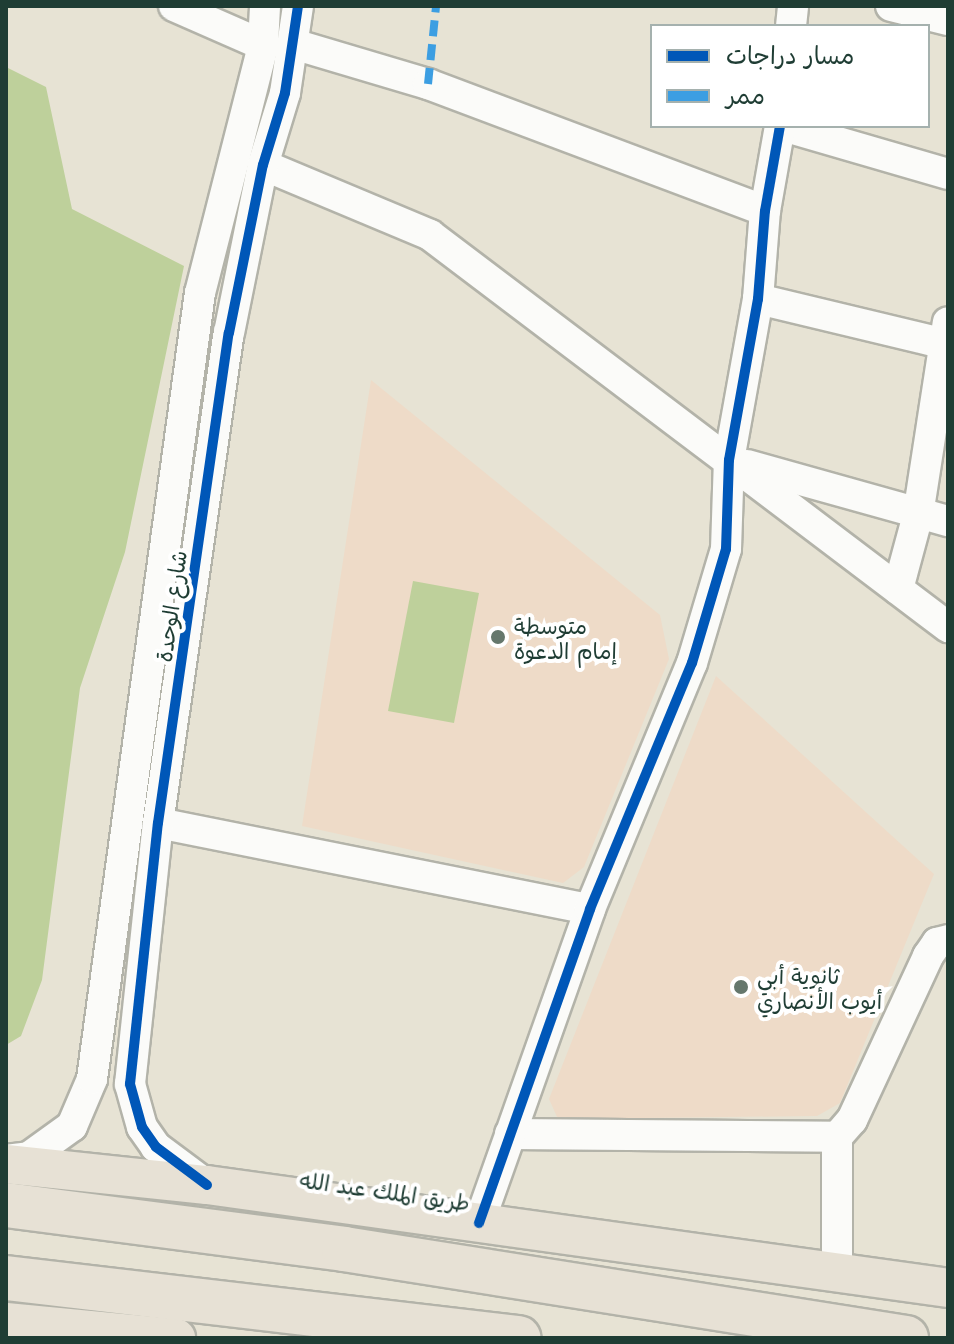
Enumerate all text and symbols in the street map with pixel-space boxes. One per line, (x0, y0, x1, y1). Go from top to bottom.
legend (650, 24, 930, 128)
text: مسار دراجات (726, 36, 854, 72)
text: ممر (726, 76, 765, 112)
street label: شارع الوحدة (149, 549, 191, 663)
place label: متوسطة إمام الدعوة (514, 611, 617, 662)
marker: متوسطة إمام الدعوة (489, 628, 507, 646)
place label: ثانوية أبي أيوب الأنصاري (757, 961, 882, 1012)
marker: ثانوية أبي أيوب الأنصاري (732, 978, 750, 996)
street label: طريق الملك عبد الله (298, 1165, 472, 1215)

